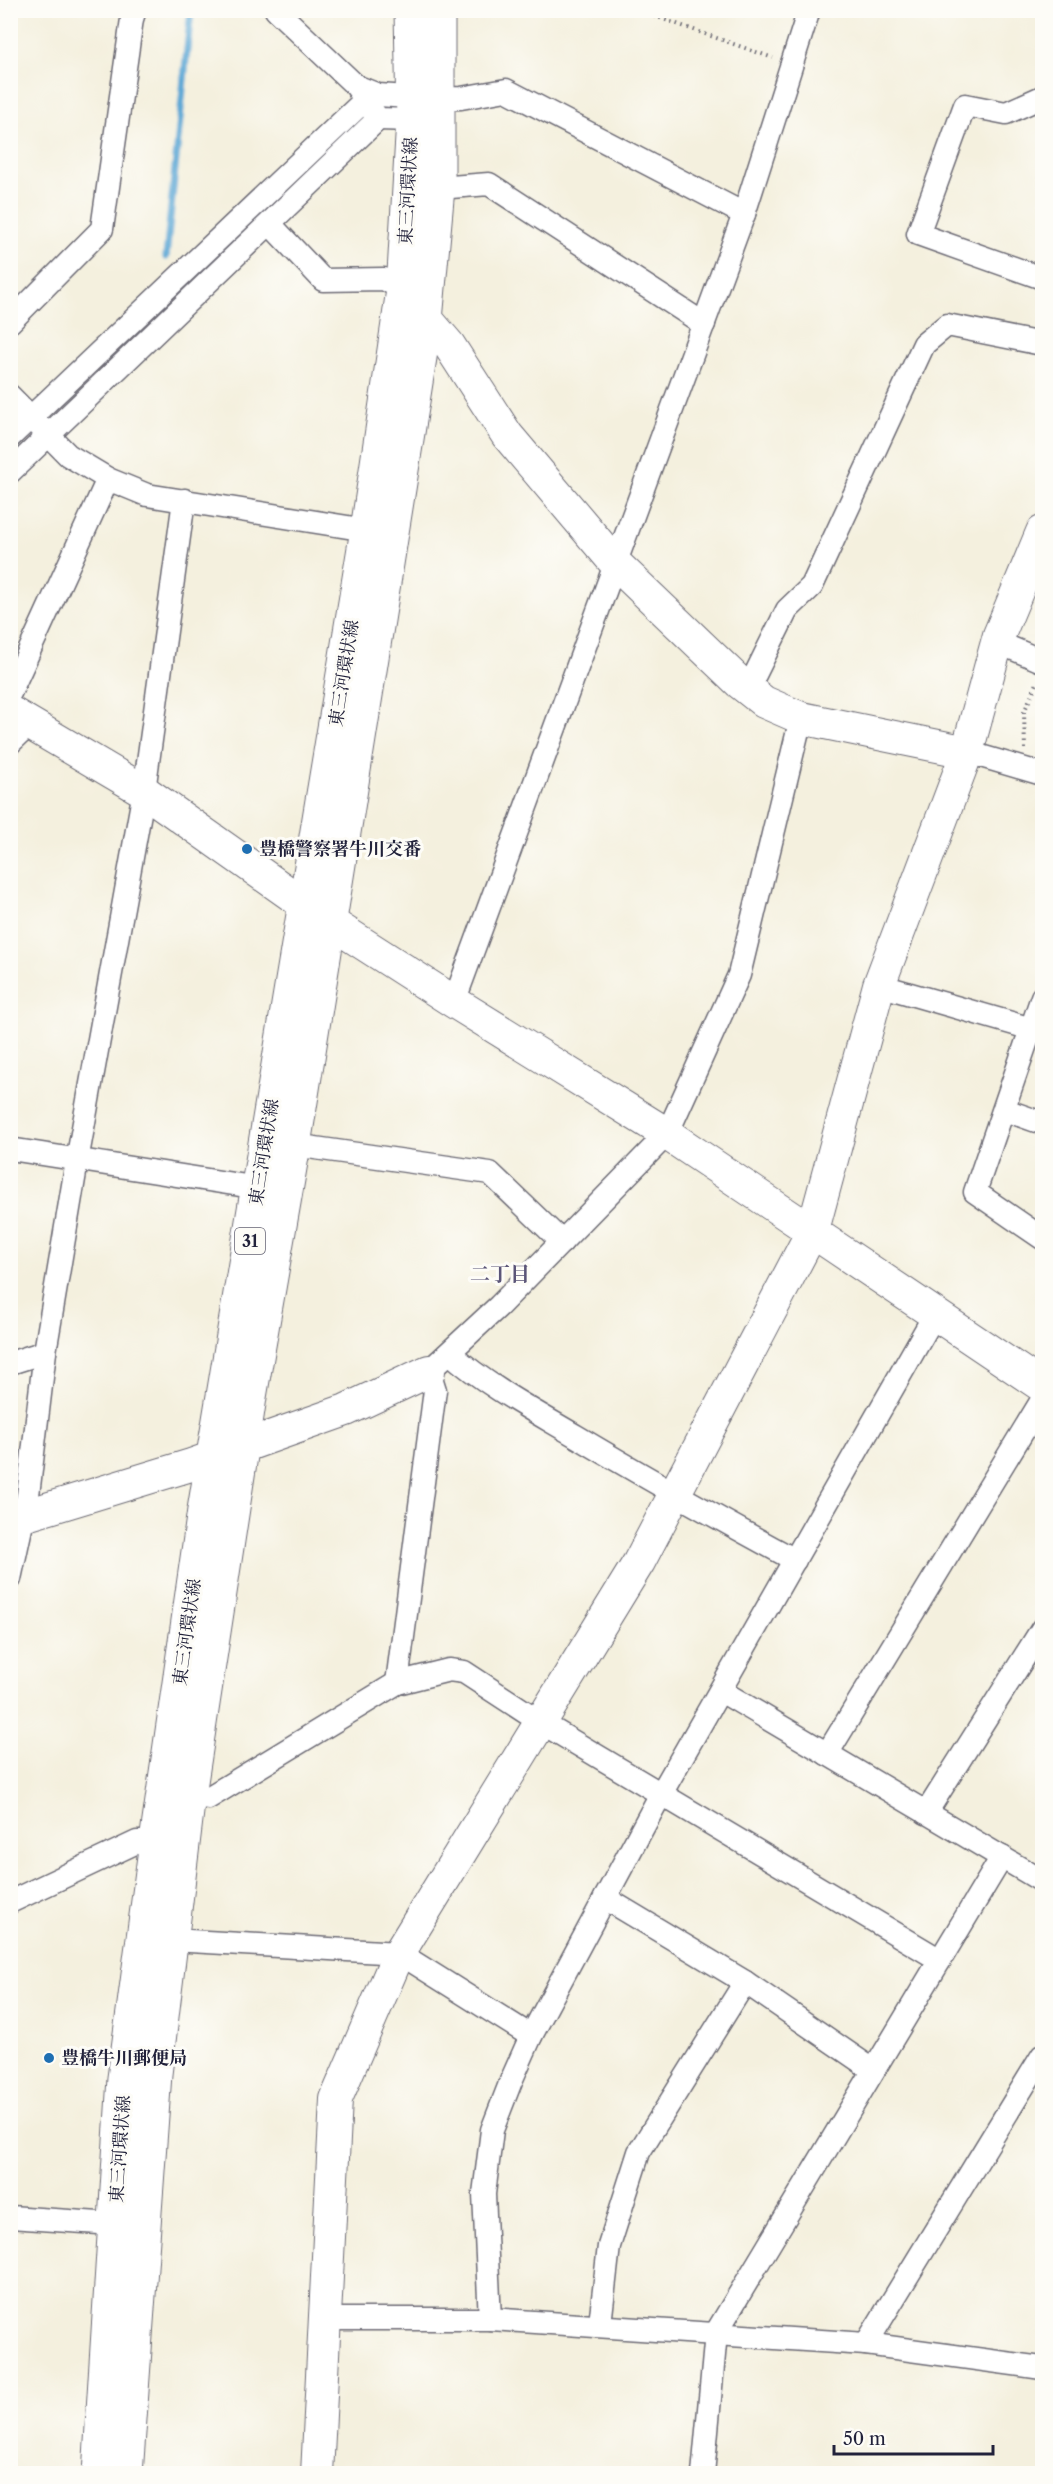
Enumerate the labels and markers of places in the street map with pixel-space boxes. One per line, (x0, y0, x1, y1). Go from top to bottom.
place label: 豊橋警察署牛川交番 (259, 838, 421, 860)
marker: 豊橋警察署牛川交番 (240, 842, 254, 856)
place label: 豊橋牛川郵便局 (61, 2047, 187, 2069)
marker: 豊橋牛川郵便局 (42, 2051, 56, 2065)

